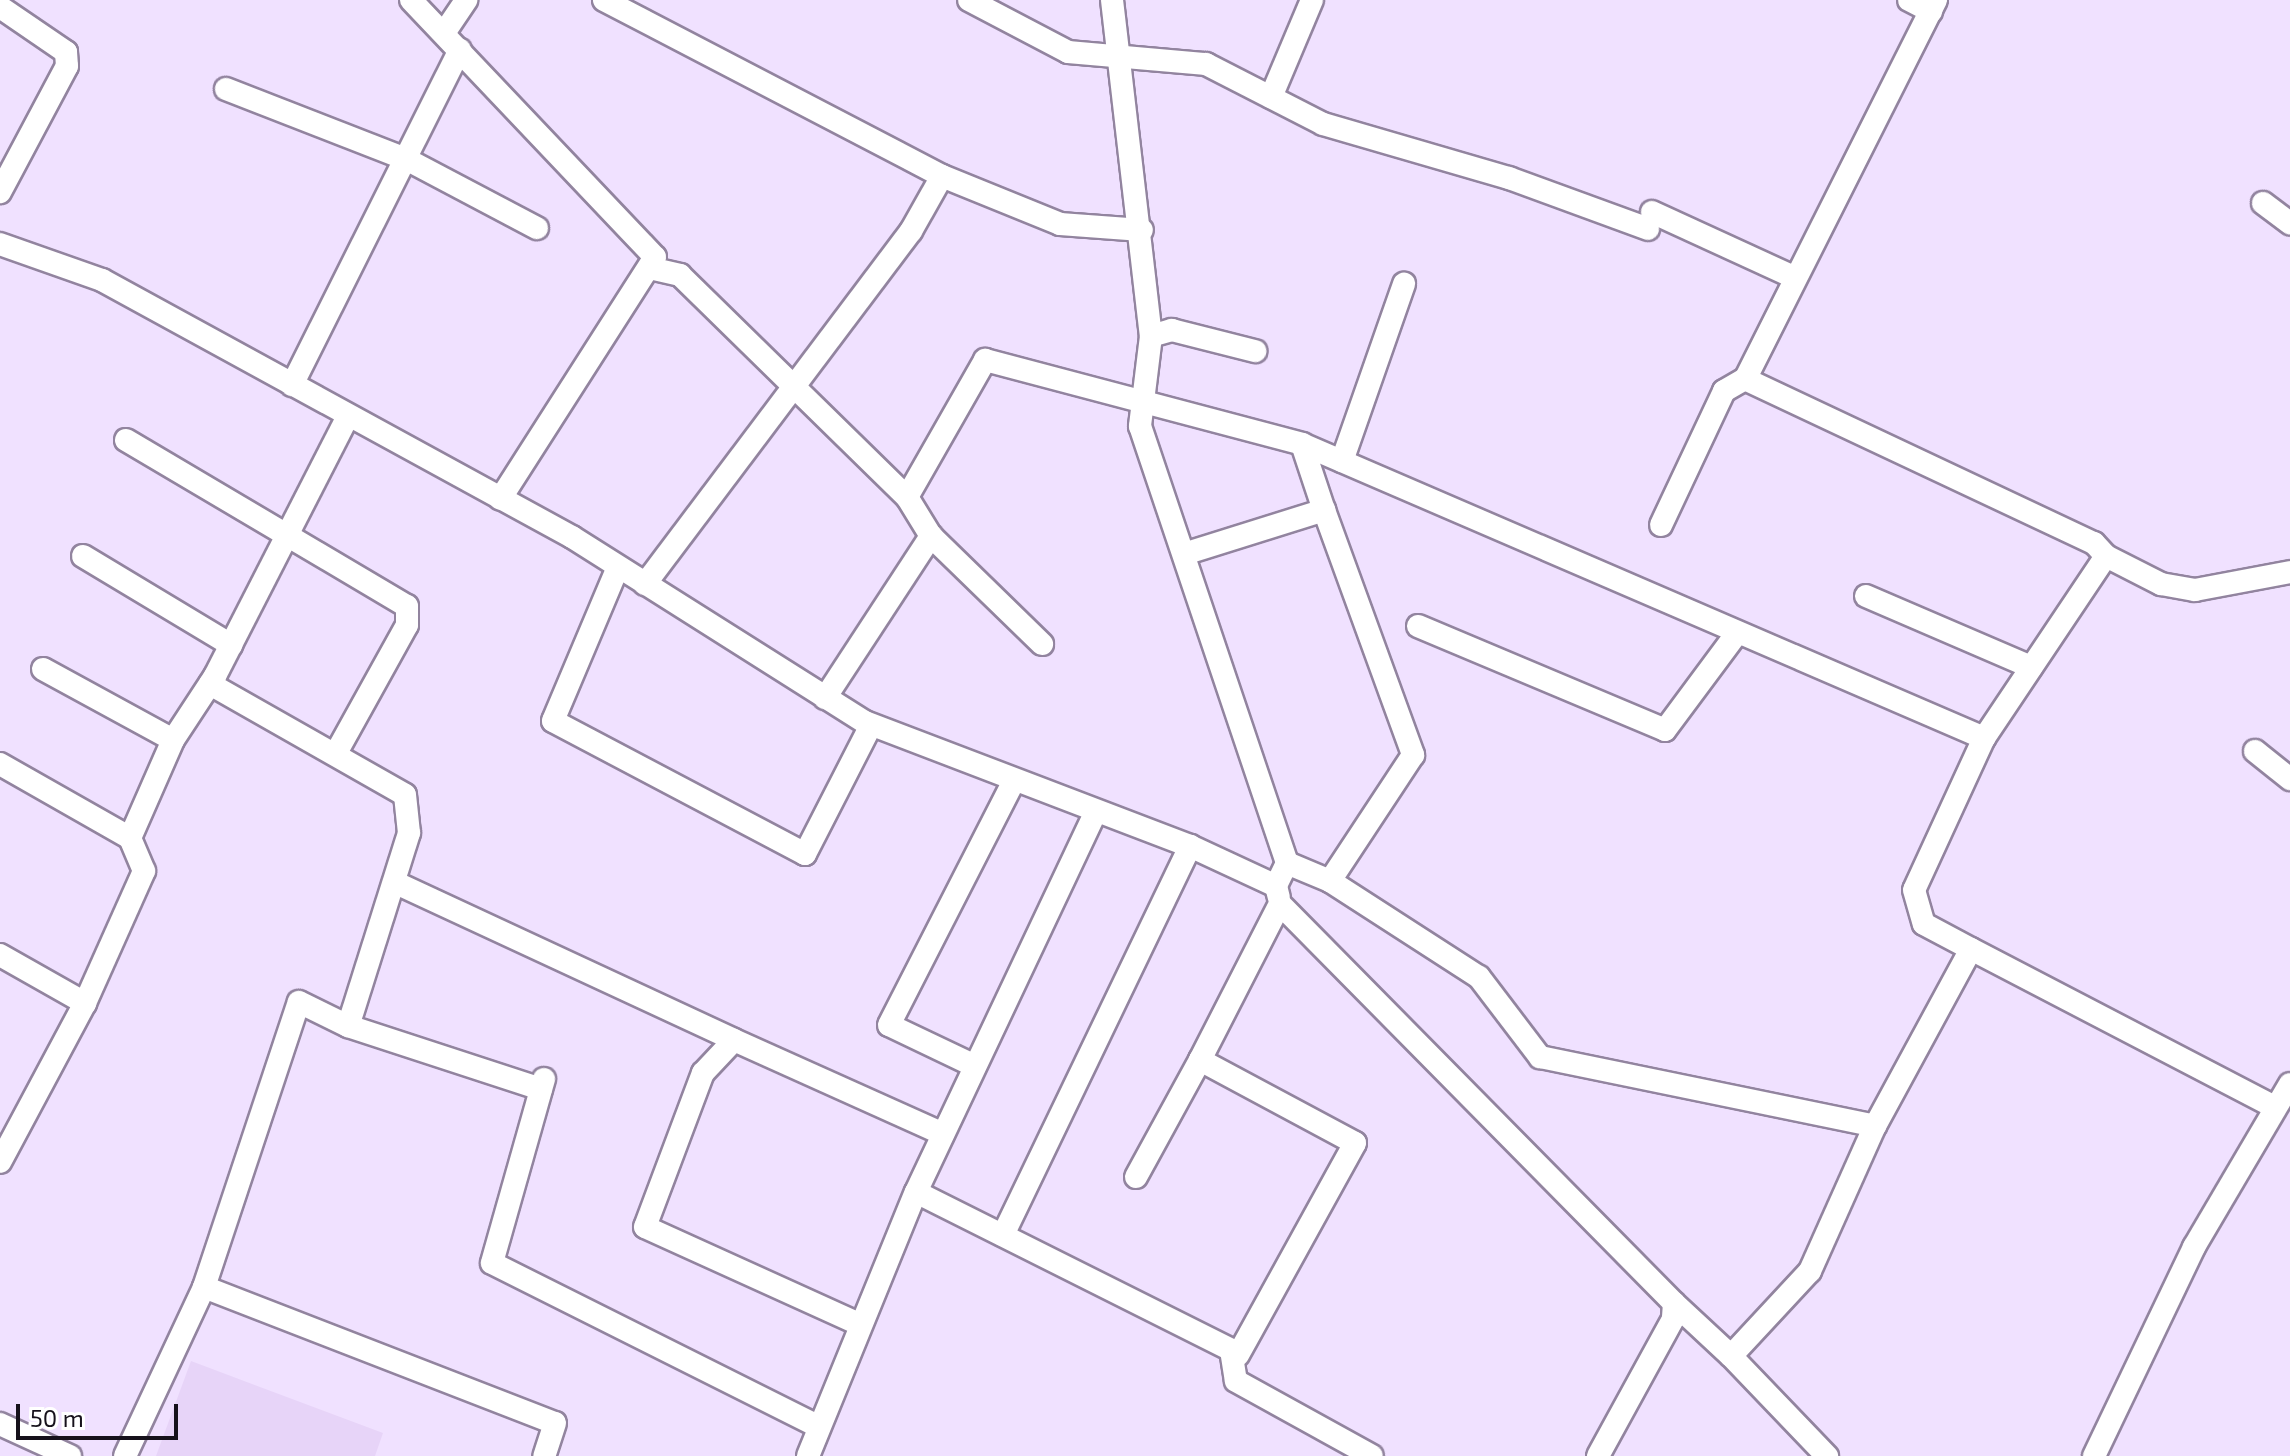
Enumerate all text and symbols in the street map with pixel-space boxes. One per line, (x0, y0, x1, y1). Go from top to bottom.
scale bar (20, 1388, 182, 1438)
text: 50 m (30, 1403, 84, 1432)

